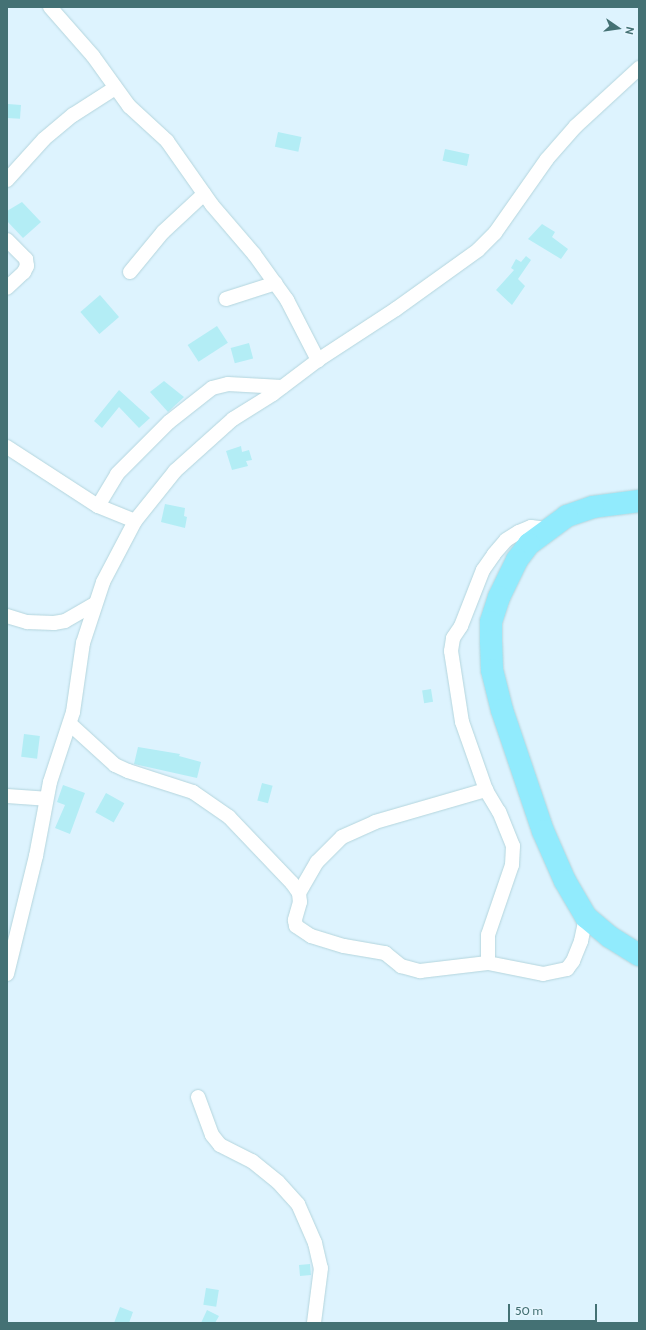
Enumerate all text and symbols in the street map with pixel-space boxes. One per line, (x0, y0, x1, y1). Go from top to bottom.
north arrow (598, 8, 638, 48)
text: N (622, 25, 637, 36)
scale bar (510, 1296, 599, 1322)
text: 50 m (515, 1303, 543, 1318)

